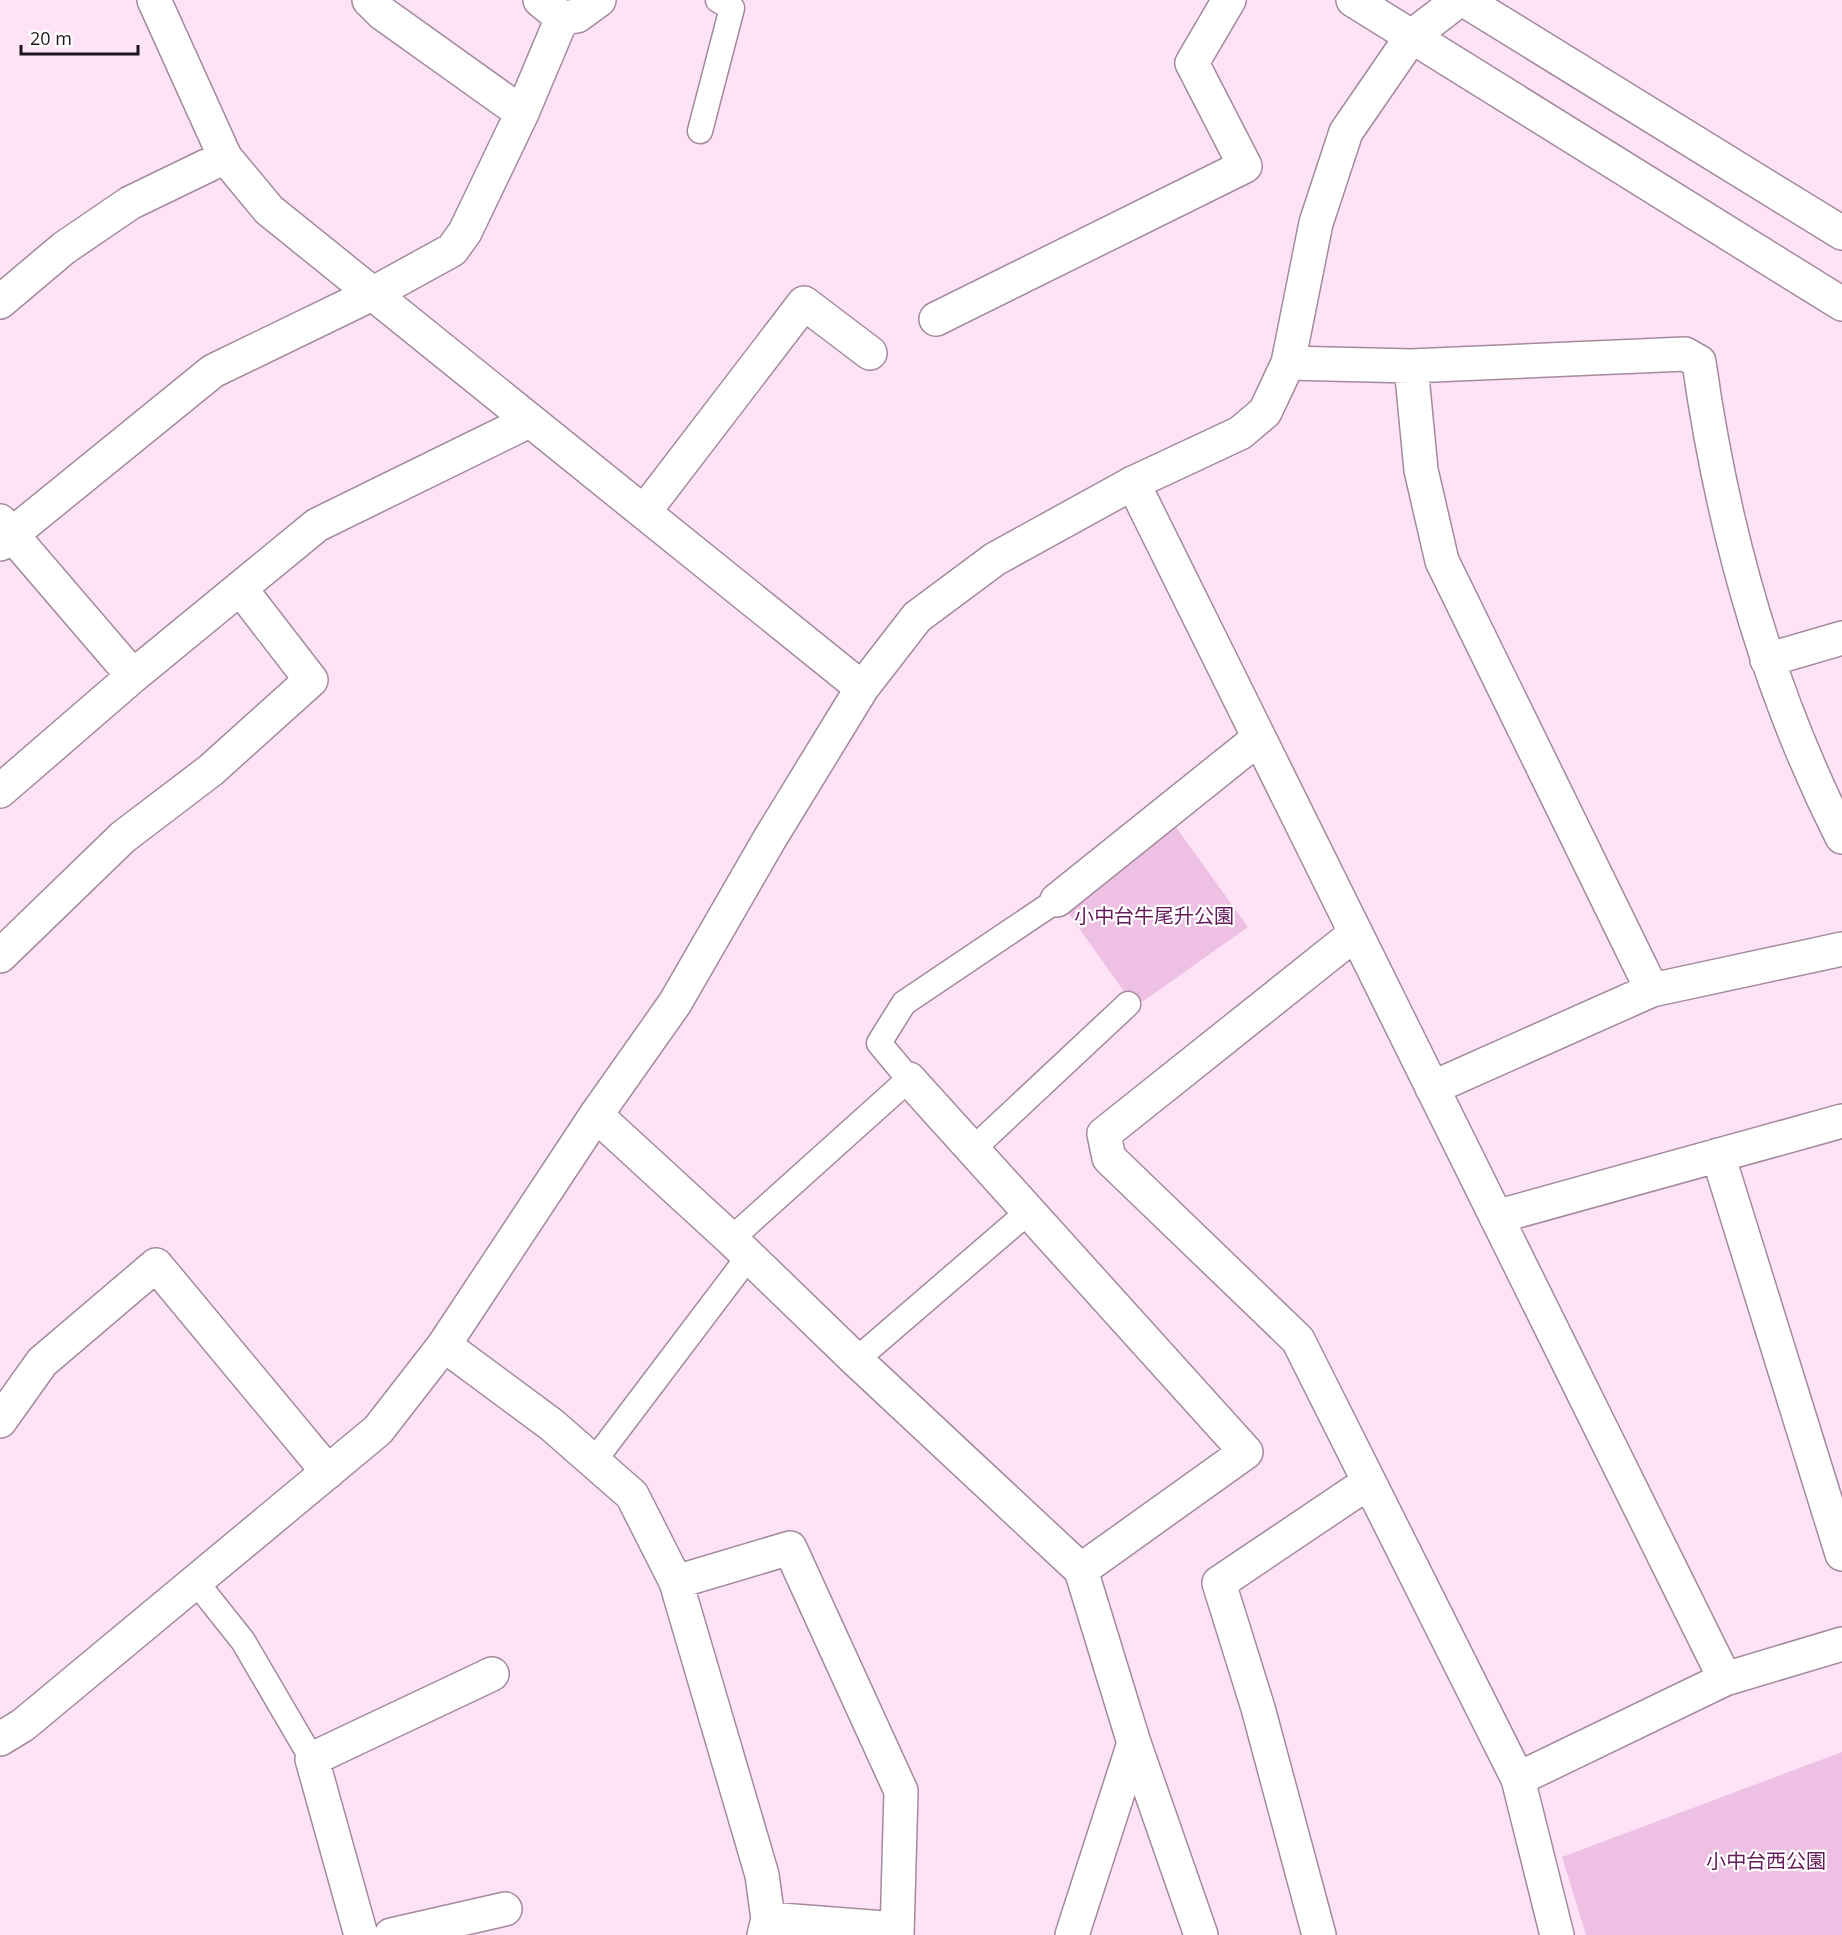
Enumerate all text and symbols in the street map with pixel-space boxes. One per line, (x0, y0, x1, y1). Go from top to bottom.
scale bar (21, 18, 138, 56)
text: 20 m (30, 26, 72, 50)
park label: 小中台牛尾升公園 (1074, 902, 1234, 929)
park label: 小中台西公園 (1706, 1847, 1826, 1874)

